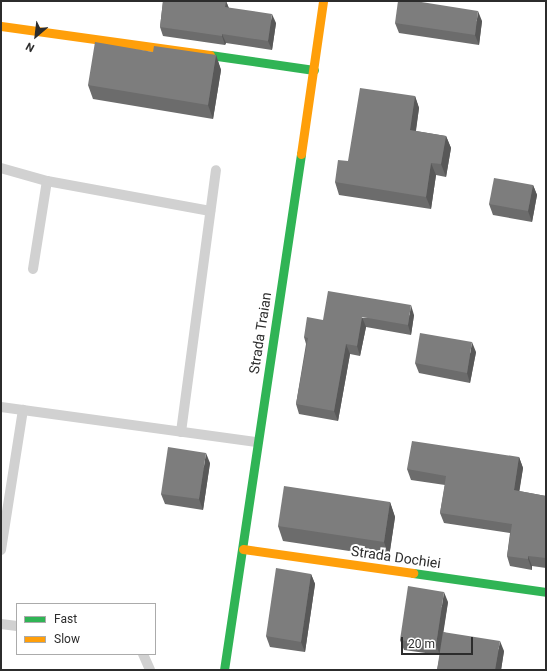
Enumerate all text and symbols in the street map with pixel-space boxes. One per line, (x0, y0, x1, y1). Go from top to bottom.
north arrow (16, 16, 56, 56)
text: N (24, 39, 37, 55)
street label: Strada Traian (245, 291, 275, 375)
street label: Strada Dochiei (350, 542, 442, 572)
legend (16, 603, 156, 655)
text: Fast (54, 612, 77, 626)
scale bar (403, 629, 475, 655)
text: Slow (54, 632, 80, 646)
text: 20 m (408, 637, 435, 651)

